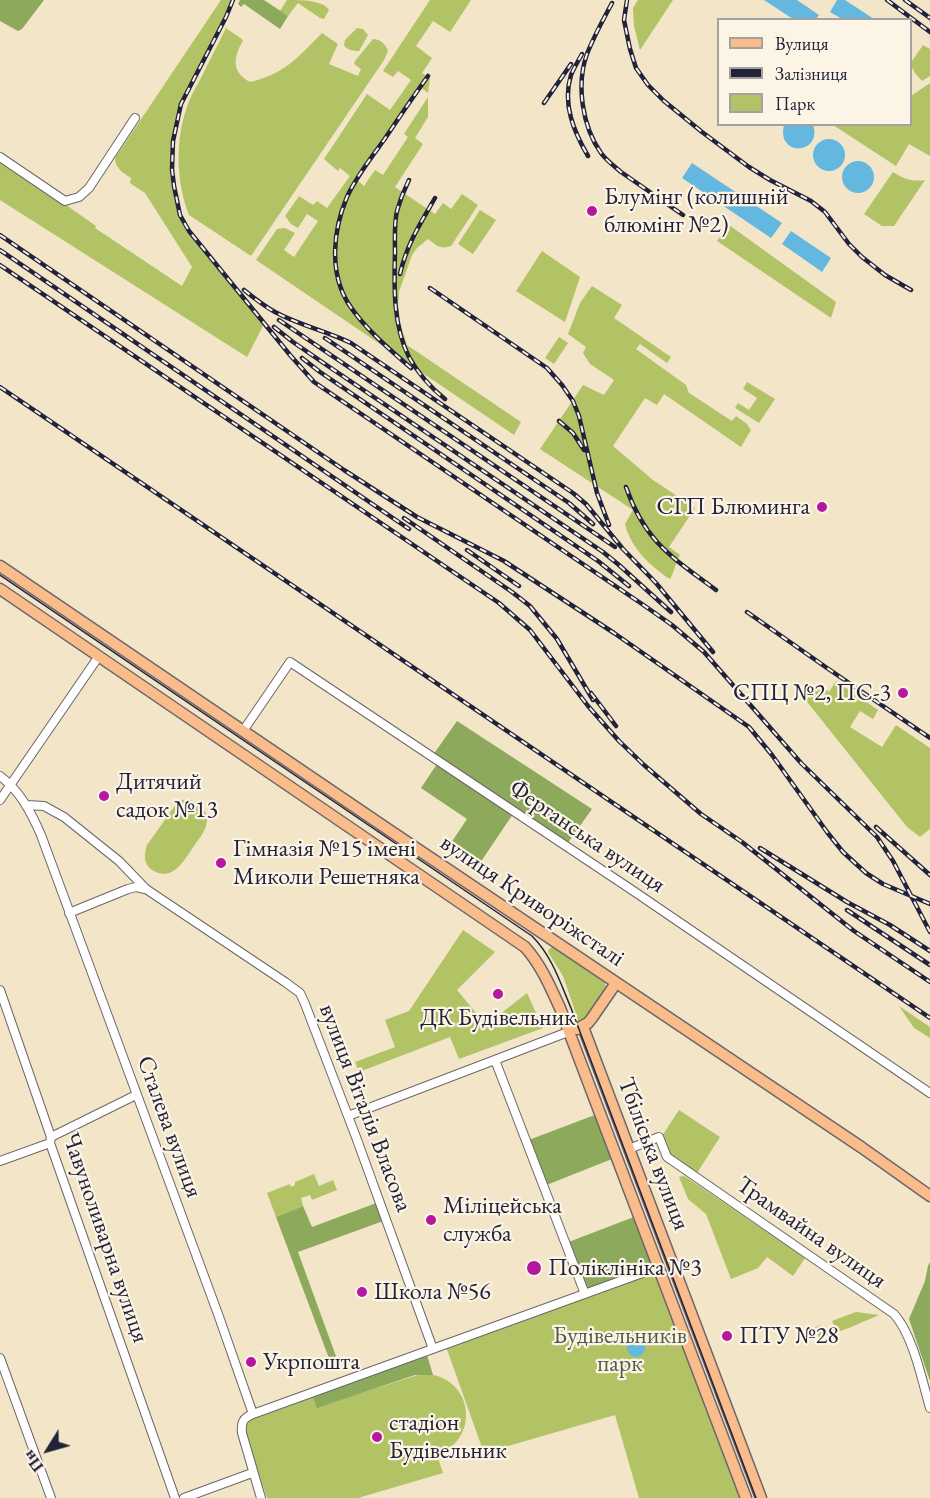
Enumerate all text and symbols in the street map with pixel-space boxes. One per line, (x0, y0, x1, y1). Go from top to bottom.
legend (717, 18, 912, 126)
text: Вулиця (775, 32, 828, 55)
text: Залізниця (775, 62, 848, 85)
text: Парк (775, 92, 815, 115)
place label: Блумінг (колишній блюмінг №2) (604, 183, 789, 239)
marker: Блумінг (колишній блюмінг №2) (585, 204, 599, 218)
place label: СГП Блюминга (656, 493, 810, 521)
marker: СГП Блюминга (815, 500, 829, 514)
place label: СПЦ №2, ПС-3 (733, 679, 891, 707)
marker: СПЦ №2, ПС-3 (896, 686, 910, 700)
place label: Дитячий садок №13 (116, 768, 218, 824)
street label: Ферганська вулиця (504, 774, 670, 900)
marker: Дитячий садок №13 (97, 789, 111, 803)
street label: вулиця Криворіжсталі (434, 829, 630, 973)
place label: Гімназія №15 імені Миколи Решетняка (233, 835, 420, 891)
marker: Гімназія №15 імені Миколи Решетняка (214, 856, 228, 870)
marker: ДК Будівельник (491, 987, 505, 1001)
street label: вулиця Віталія Власова (312, 1000, 418, 1216)
place label: ДК Будівельник (420, 1004, 576, 1032)
street label: Сталева вулиця (130, 1052, 208, 1202)
street label: Тбіліська вулиця (611, 1074, 695, 1234)
street label: Чавуноливарна вулиця (56, 1129, 154, 1347)
street label: Трамвайна вулиця (730, 1171, 892, 1295)
place label: Міліцейська служба (443, 1192, 562, 1248)
marker: Міліцейська служба (424, 1213, 438, 1227)
place label: Поліклініка №3 (548, 1254, 702, 1282)
marker: Поліклініка №3 (525, 1259, 543, 1277)
place label: Школа №56 (374, 1278, 491, 1306)
marker: Школа №56 (355, 1285, 369, 1299)
park label: Будівельників парк (553, 1322, 687, 1378)
place label: ПТУ №28 (739, 1322, 839, 1350)
marker: ПТУ №28 (720, 1329, 734, 1343)
place label: Укрпошта (263, 1348, 360, 1376)
marker: Укрпошта (244, 1355, 258, 1369)
place label: стадіон Будівельник (389, 1409, 507, 1465)
north arrow (18, 1420, 78, 1480)
marker: стадіон Будівельник (370, 1430, 384, 1444)
text: Пн (18, 1446, 48, 1476)

